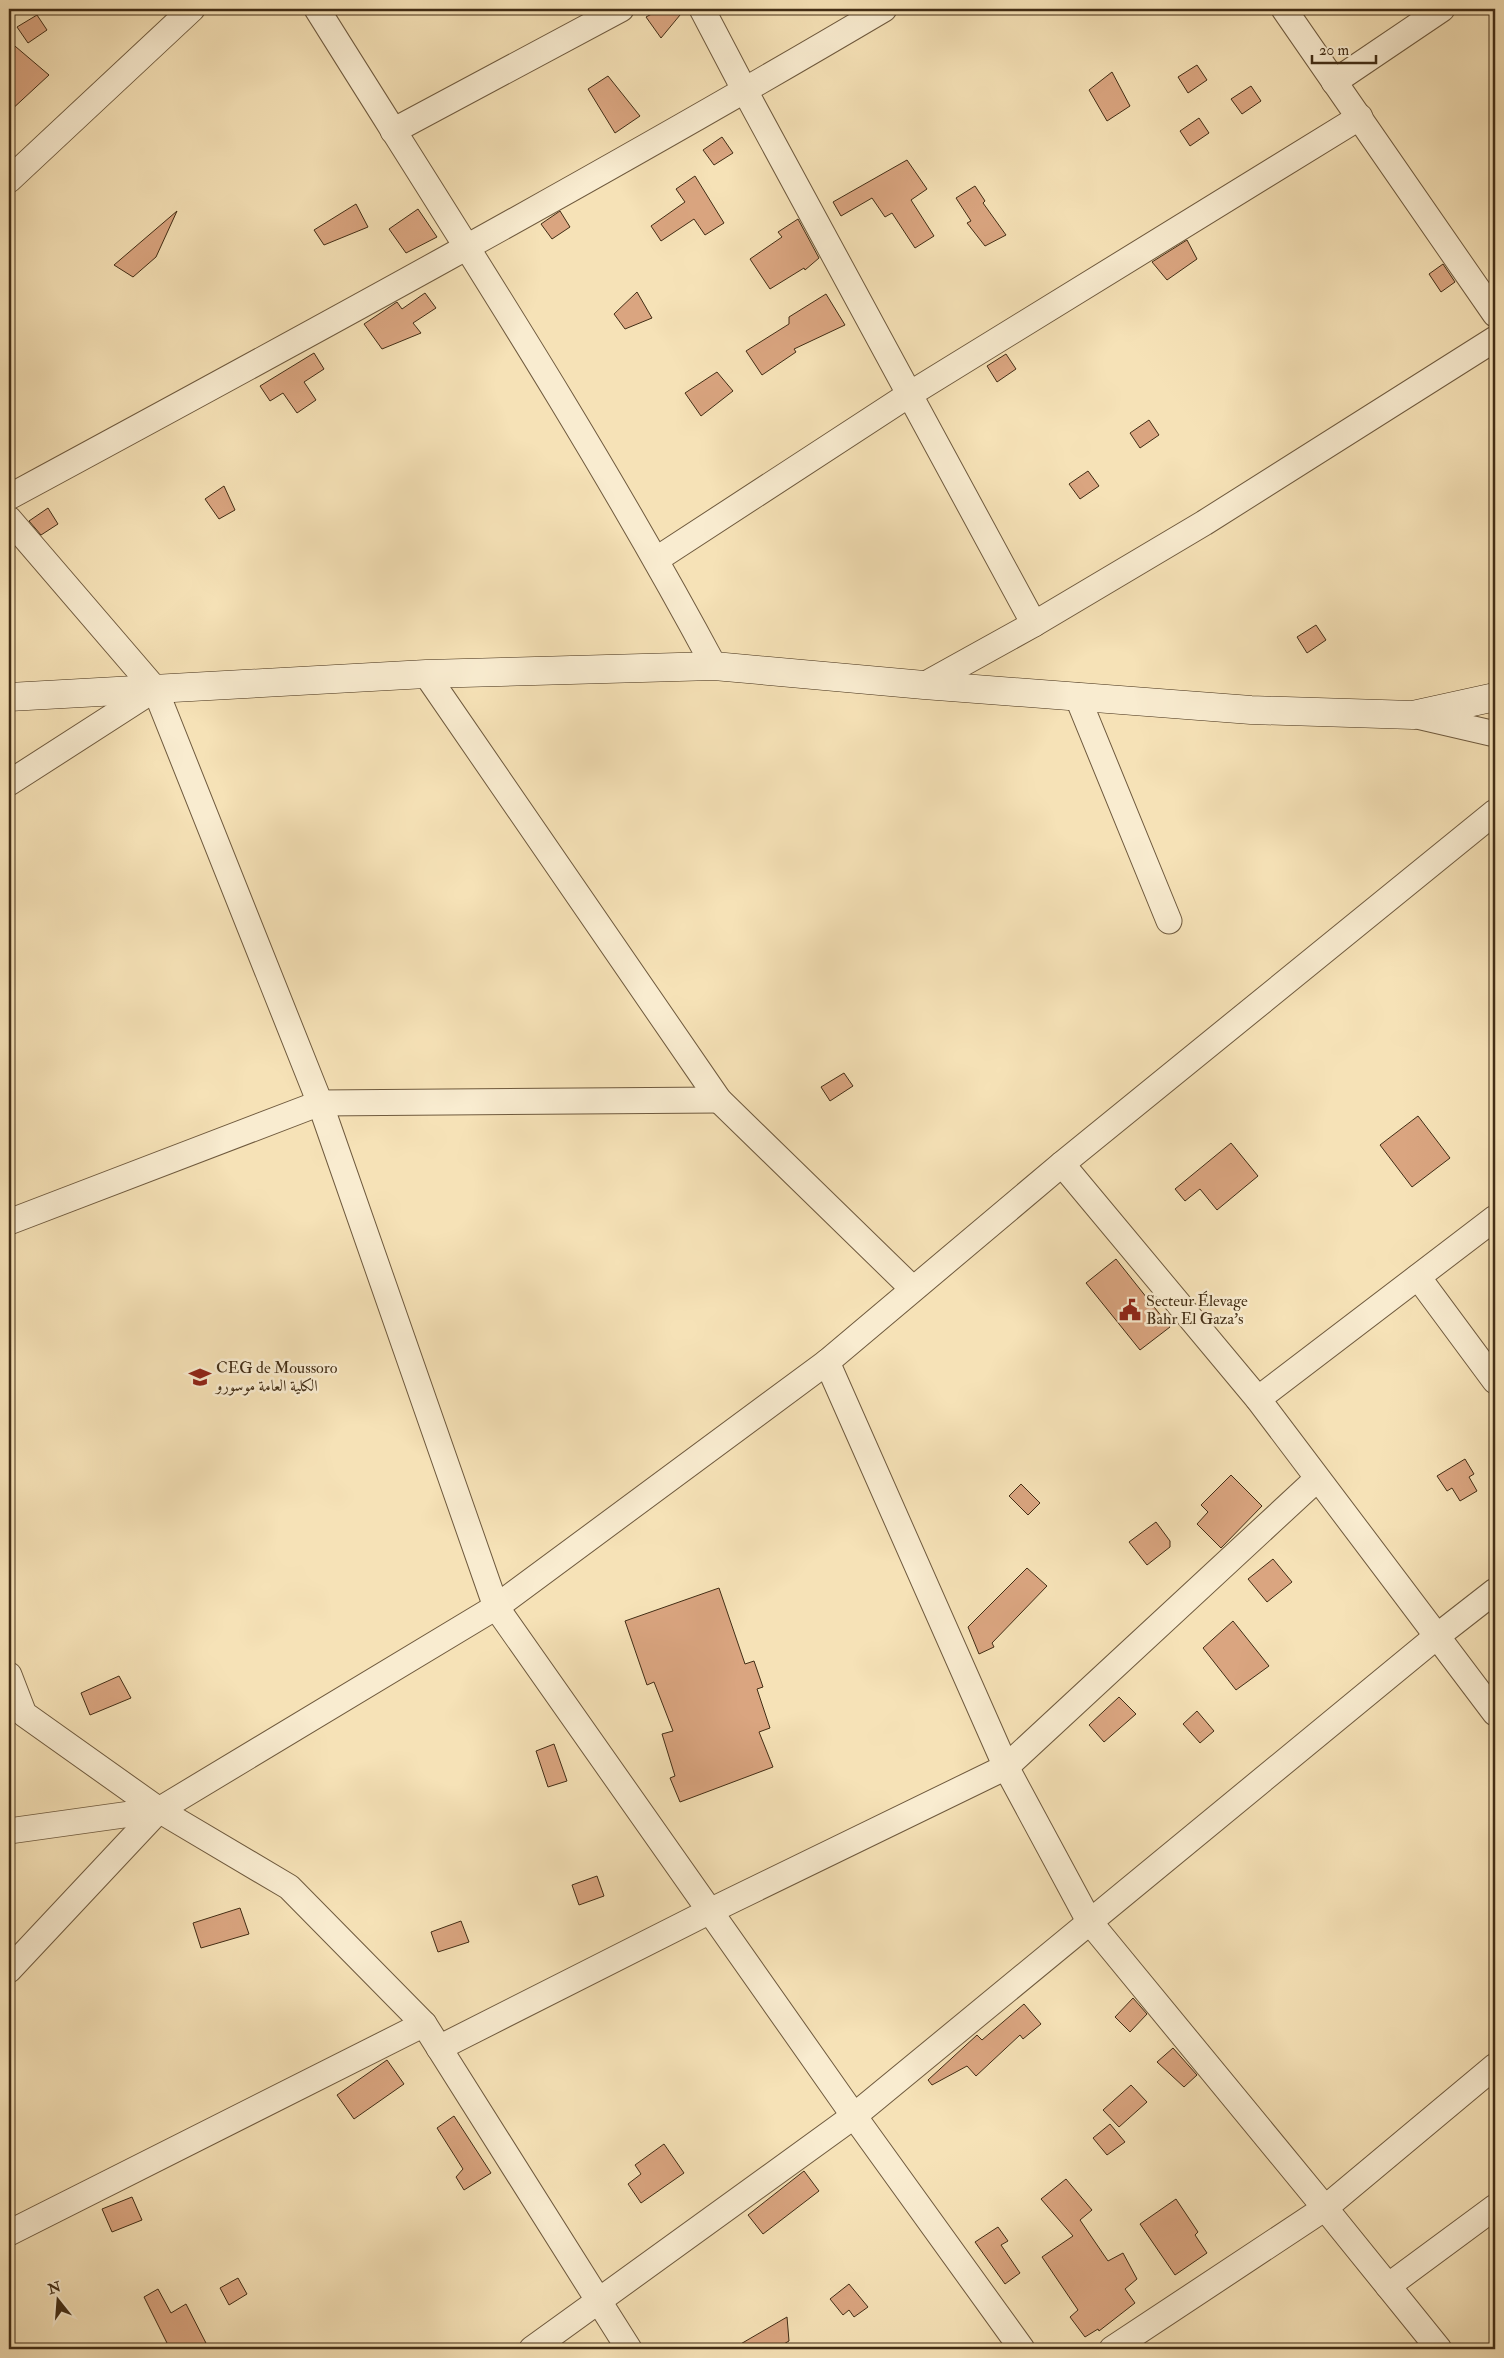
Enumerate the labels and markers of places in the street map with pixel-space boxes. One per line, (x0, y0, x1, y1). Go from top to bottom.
place label: Secteur Élevage Bahr El Gaza’s (1146, 1290, 1248, 1329)
public building icon: Secteur Élevage Bahr El Gaza’s (1117, 1297, 1143, 1323)
place label: CEG de Moussoro الكلية العامة موسورو (214, 1358, 338, 1396)
school or university icon: CEG de Moussoro الكلية العامة موسورو (187, 1364, 213, 1390)

